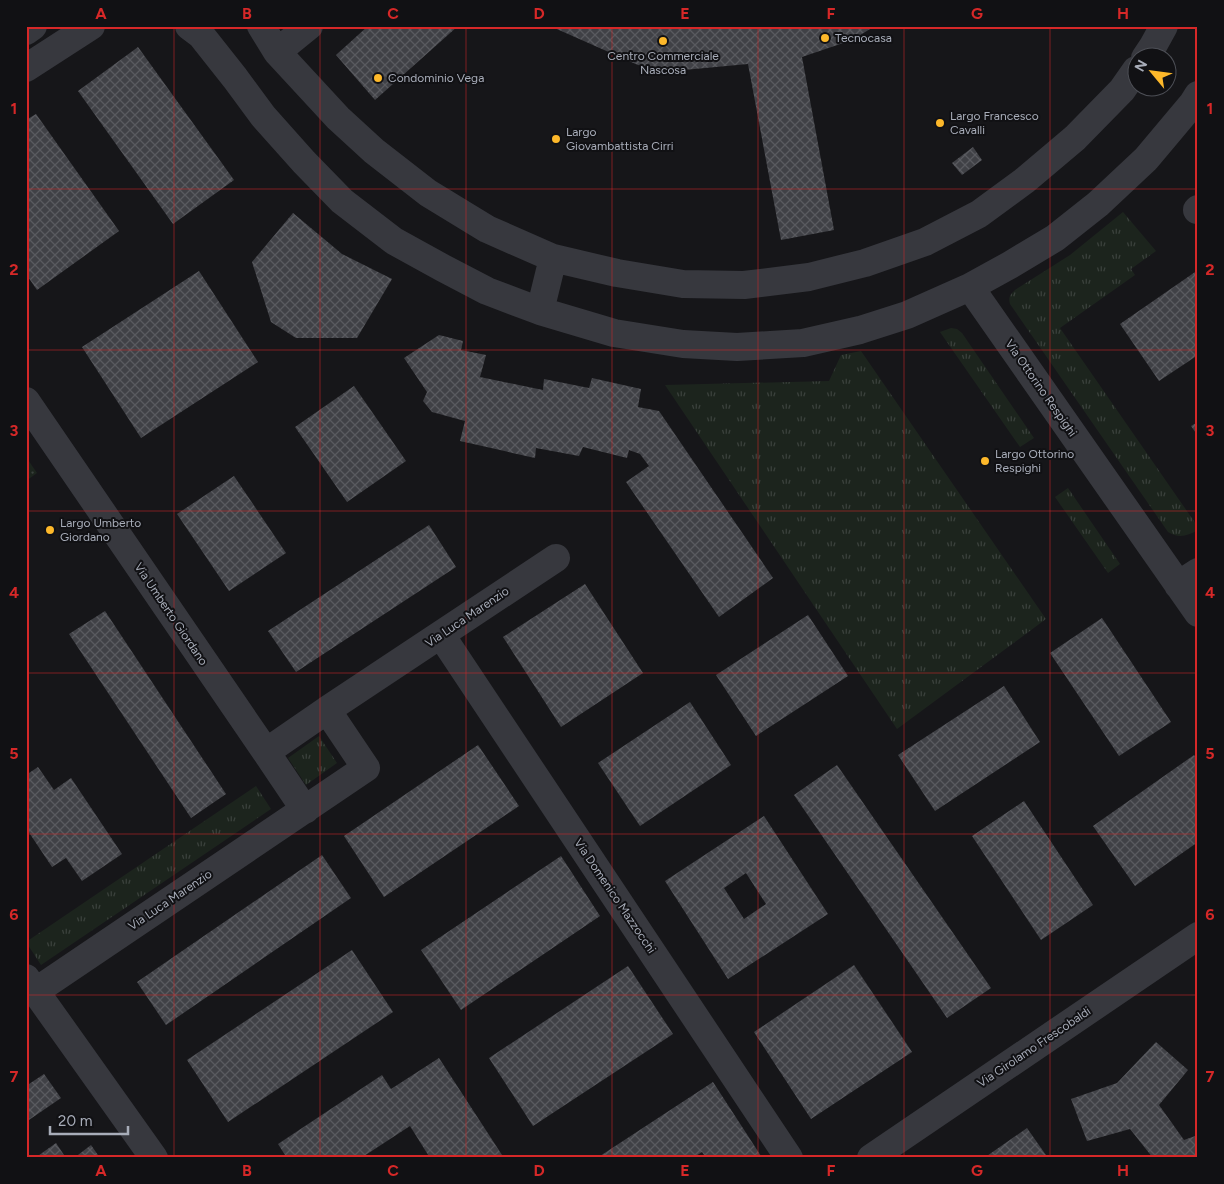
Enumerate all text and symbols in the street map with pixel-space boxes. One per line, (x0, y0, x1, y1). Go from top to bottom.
text: A (95, 4, 107, 23)
text: B (242, 4, 252, 23)
text: C (387, 4, 399, 23)
text: D (533, 4, 545, 23)
text: E (680, 4, 690, 23)
text: F (827, 4, 836, 23)
text: G (971, 4, 983, 23)
text: H (1117, 4, 1129, 23)
place label: Tecnocasa (835, 31, 892, 45)
marker: Tecnocasa (819, 32, 831, 44)
marker: Centro Commerciale Nascosa (657, 35, 669, 47)
north arrow (1126, 48, 1176, 98)
place label: Centro Commerciale Nascosa (607, 49, 719, 77)
text: N (1131, 57, 1151, 75)
place label: Condominio Vega (388, 71, 484, 85)
marker: Condominio Vega (372, 72, 384, 84)
text: 1 (11, 99, 17, 118)
text: 1 (1207, 99, 1213, 118)
place label: Largo Francesco Cavalli (950, 109, 1039, 137)
marker: Largo Francesco Cavalli (934, 117, 946, 129)
place label: Largo Giovambattista Cirri (566, 125, 674, 153)
marker: Largo Giovambattista Cirri (550, 133, 562, 145)
text: 2 (9, 260, 19, 279)
text: 2 (1205, 260, 1215, 279)
street label: Via Ottorino Respighi (1002, 337, 1080, 439)
text: 3 (10, 421, 19, 440)
text: 3 (1206, 421, 1215, 440)
place label: Largo Ottorino Respighi (995, 447, 1074, 475)
marker: Largo Ottorino Respighi (979, 455, 991, 467)
place label: Largo Umberto Giordano (60, 516, 141, 544)
marker: Largo Umberto Giordano (44, 524, 56, 536)
street label: Via Umberto Giordano (131, 560, 211, 668)
text: 4 (9, 583, 19, 602)
text: 4 (1205, 583, 1215, 602)
street label: Via Luca Marenzio (422, 584, 512, 650)
text: 5 (9, 744, 19, 763)
text: 5 (1205, 744, 1215, 763)
street label: Via Domenico Mazzocchi (571, 836, 659, 956)
street label: Via Luca Marenzio (125, 867, 215, 933)
text: 6 (9, 905, 19, 924)
text: 6 (1205, 905, 1215, 924)
street label: Via Girolamo Frescobaldi (975, 1004, 1093, 1090)
text: 7 (10, 1067, 19, 1086)
text: 7 (1206, 1067, 1215, 1086)
scale bar (50, 1104, 128, 1136)
text: 20 m (58, 1112, 92, 1130)
text: A (95, 1161, 107, 1180)
text: B (242, 1161, 252, 1180)
text: C (387, 1161, 399, 1180)
text: D (533, 1161, 545, 1180)
text: E (680, 1161, 690, 1180)
text: F (827, 1161, 836, 1180)
text: G (971, 1161, 983, 1180)
text: H (1117, 1161, 1129, 1180)

